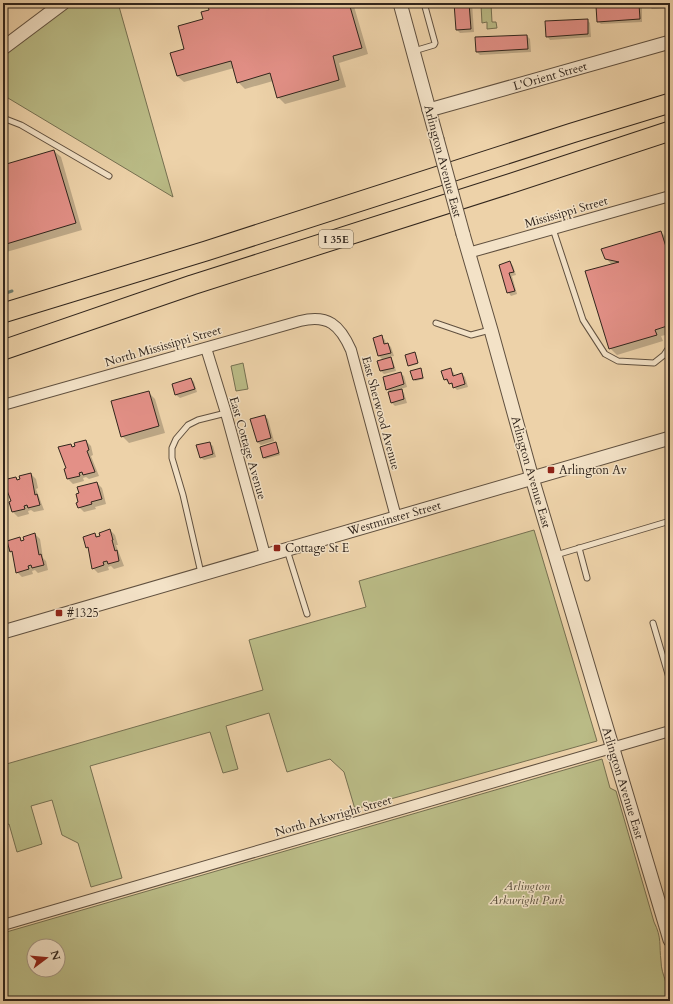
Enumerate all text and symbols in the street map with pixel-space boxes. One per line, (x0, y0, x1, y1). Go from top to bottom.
street label: L'Orient Street (511, 58, 589, 94)
street label: Arlington Avenue East (420, 103, 466, 219)
street label: Mississippi Street (523, 192, 610, 232)
road number: I 35E (319, 230, 353, 248)
street label: North Mississippi Street (103, 322, 223, 370)
street label: East Sherwood Avenue (358, 354, 404, 472)
street label: East Cottage Avenue (226, 395, 270, 501)
street label: Arlington Avenue East (507, 414, 555, 530)
place label: Arlington Av (559, 462, 628, 478)
marker: Arlington Av (546, 465, 556, 475)
street label: Westminster Street (344, 497, 443, 539)
place label: Cottage St E (285, 540, 349, 556)
marker: Cottage St E (272, 543, 282, 553)
place label: #1325 (67, 605, 99, 621)
marker: #1325 (54, 608, 64, 618)
street label: Arlington Avenue East (598, 725, 648, 841)
street label: North Arkwright Street (273, 792, 393, 840)
park label: Arlington Arkwright Park (489, 878, 564, 908)
north arrow (26, 938, 66, 978)
text: N (47, 949, 64, 962)

